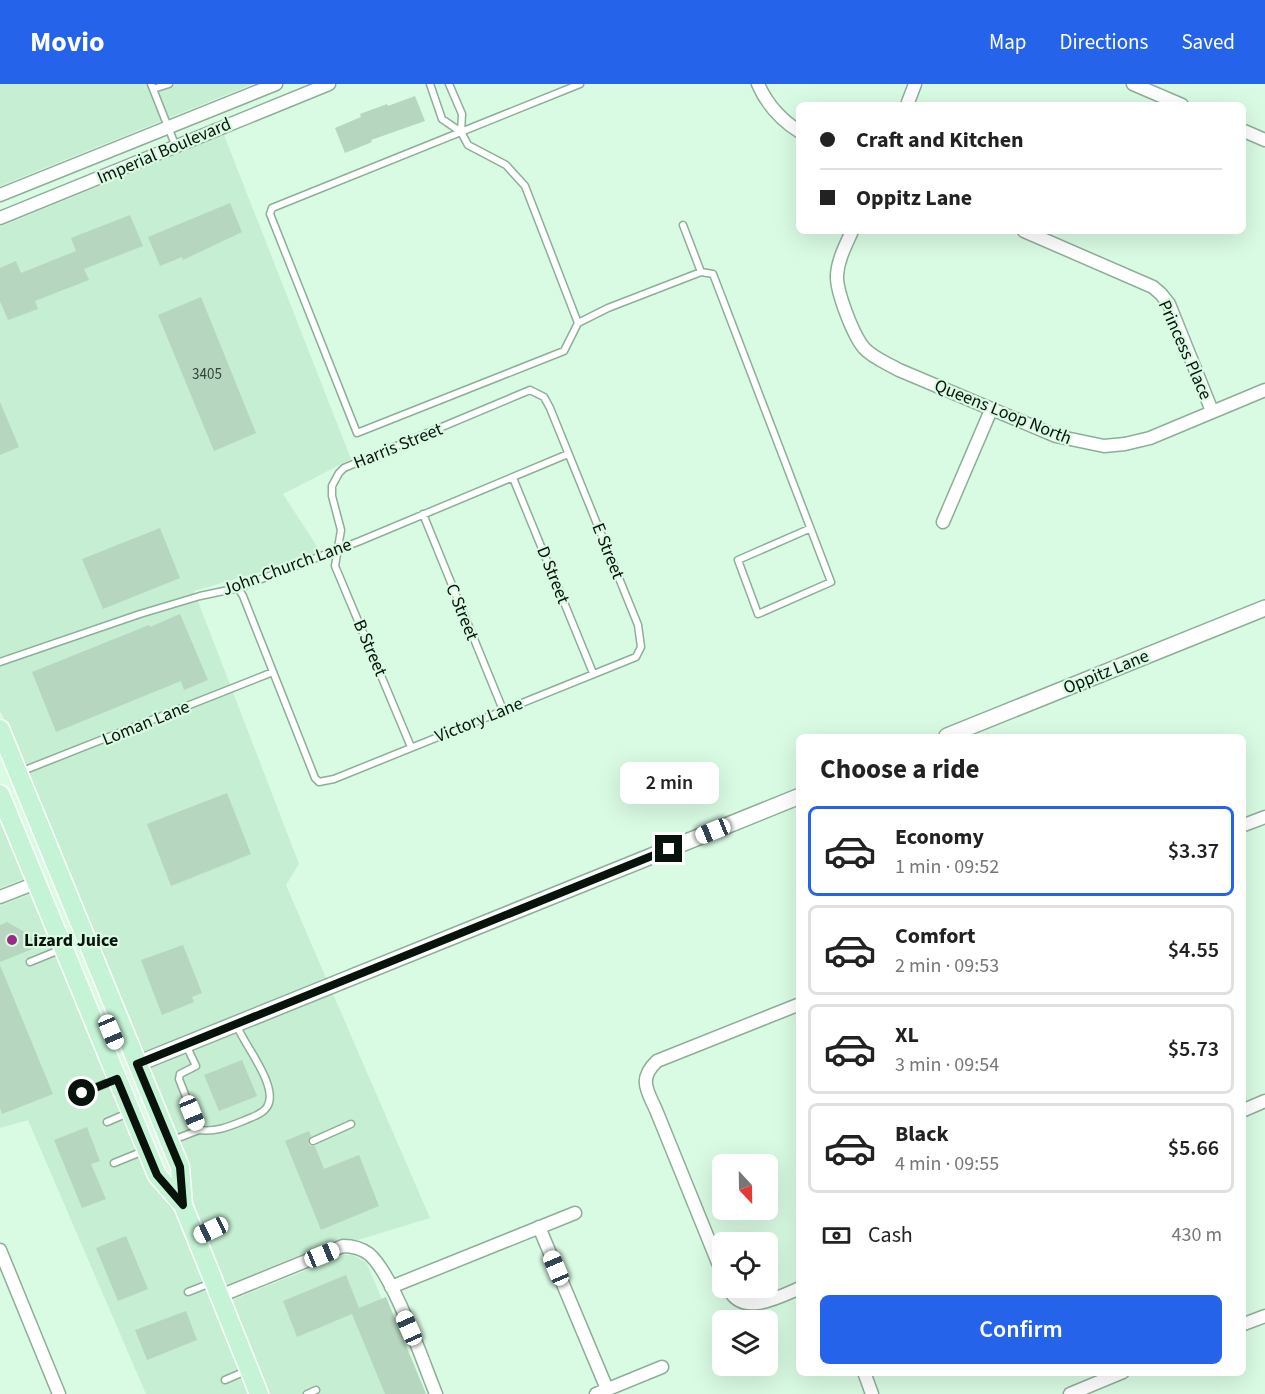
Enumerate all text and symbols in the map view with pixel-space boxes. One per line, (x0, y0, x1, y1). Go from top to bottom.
text: Movio (30, 22, 105, 62)
text: Map (989, 27, 1027, 57)
text: Directions (1060, 27, 1148, 57)
text: Saved (1181, 27, 1235, 57)
street label: Imperial Boulevard (93, 111, 235, 191)
text: Craft and Kitchen (856, 124, 1024, 156)
text: Oppitz Lane (856, 182, 972, 214)
street label: Princess Place (1152, 296, 1218, 404)
house number: 3405 (192, 364, 222, 385)
street label: Queens Loop North (931, 373, 1075, 451)
street label: Harris Street (350, 417, 446, 475)
street label: E Street (586, 519, 630, 583)
street label: John Church Lane (219, 532, 355, 602)
street label: D Street (530, 543, 576, 607)
street label: C Street (439, 580, 485, 644)
street label: B Street (347, 616, 393, 680)
street label: Oppitz Lane (1059, 643, 1153, 701)
street label: Victory Lane (431, 691, 527, 749)
street label: Loman Lane (99, 694, 194, 752)
text: Choose a ride (820, 750, 980, 789)
callout: 2 min (620, 762, 718, 804)
text: 2 min (646, 769, 693, 797)
car (693, 816, 733, 846)
text: Economy (895, 821, 984, 853)
icon: car (823, 824, 877, 878)
route end (655, 835, 682, 862)
text: $3.37 (1168, 835, 1219, 867)
text: 1 min · 09:52 (895, 853, 999, 881)
text: Comfort (895, 920, 976, 952)
icon: car (823, 923, 877, 977)
place label: Lizard Juice (24, 928, 118, 953)
marker: Lizard Juice (5, 933, 19, 947)
text: $4.55 (1168, 934, 1219, 966)
text: 2 min · 09:53 (895, 952, 999, 980)
car (96, 1012, 126, 1052)
text: XL (895, 1019, 919, 1051)
icon: car (823, 1022, 877, 1076)
text: $5.73 (1168, 1033, 1219, 1065)
text: 3 min · 09:54 (895, 1051, 999, 1079)
route start (68, 1079, 95, 1106)
car (177, 1093, 207, 1133)
text: Black (895, 1118, 949, 1150)
icon: car (823, 1121, 877, 1175)
text: $5.66 (1168, 1132, 1219, 1164)
text: 4 min · 09:55 (895, 1150, 999, 1178)
north arrow (712, 1154, 778, 1220)
map controls (712, 1154, 778, 1376)
car (191, 1214, 231, 1246)
icon: cash (820, 1219, 853, 1252)
text: Cash (868, 1219, 913, 1251)
text: 430 m (1172, 1221, 1222, 1249)
button: locate (712, 1232, 778, 1298)
car (302, 1240, 342, 1270)
car (541, 1248, 571, 1288)
button: Confirm (820, 1295, 1222, 1364)
car (393, 1308, 425, 1348)
button: layers (712, 1310, 778, 1376)

